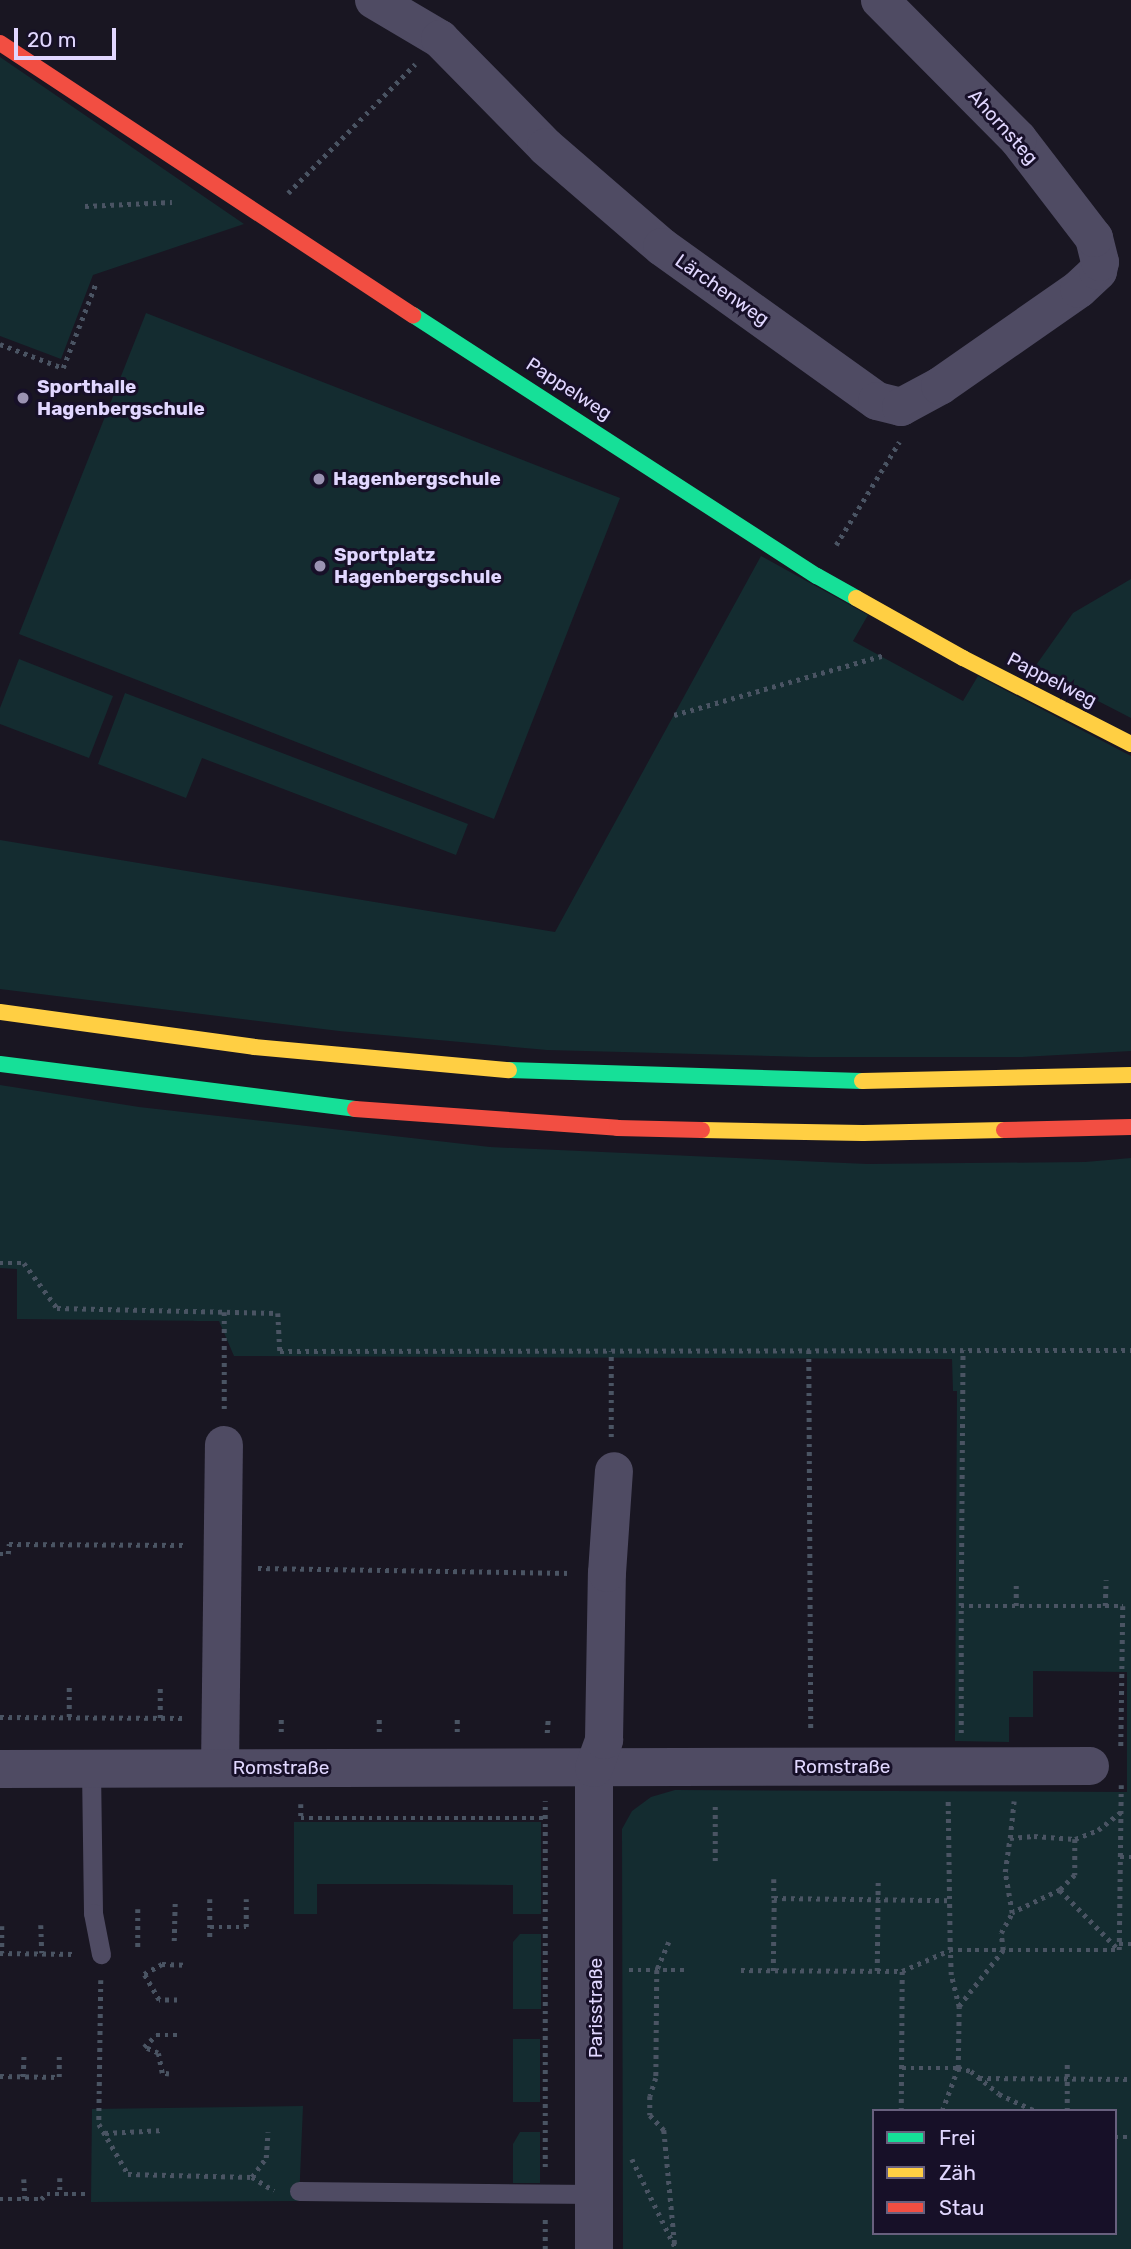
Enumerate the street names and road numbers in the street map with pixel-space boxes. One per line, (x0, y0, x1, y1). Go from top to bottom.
street label: Ahornsteg (963, 85, 1043, 169)
street label: Lärchenweg (671, 249, 773, 331)
street label: Pappelweg (522, 353, 616, 425)
street label: Pappelweg (1003, 648, 1101, 712)
street label: Romstraße (794, 1756, 890, 1778)
street label: Romstraße (233, 1757, 329, 1779)
street label: Parisstraße (585, 1958, 607, 2058)

